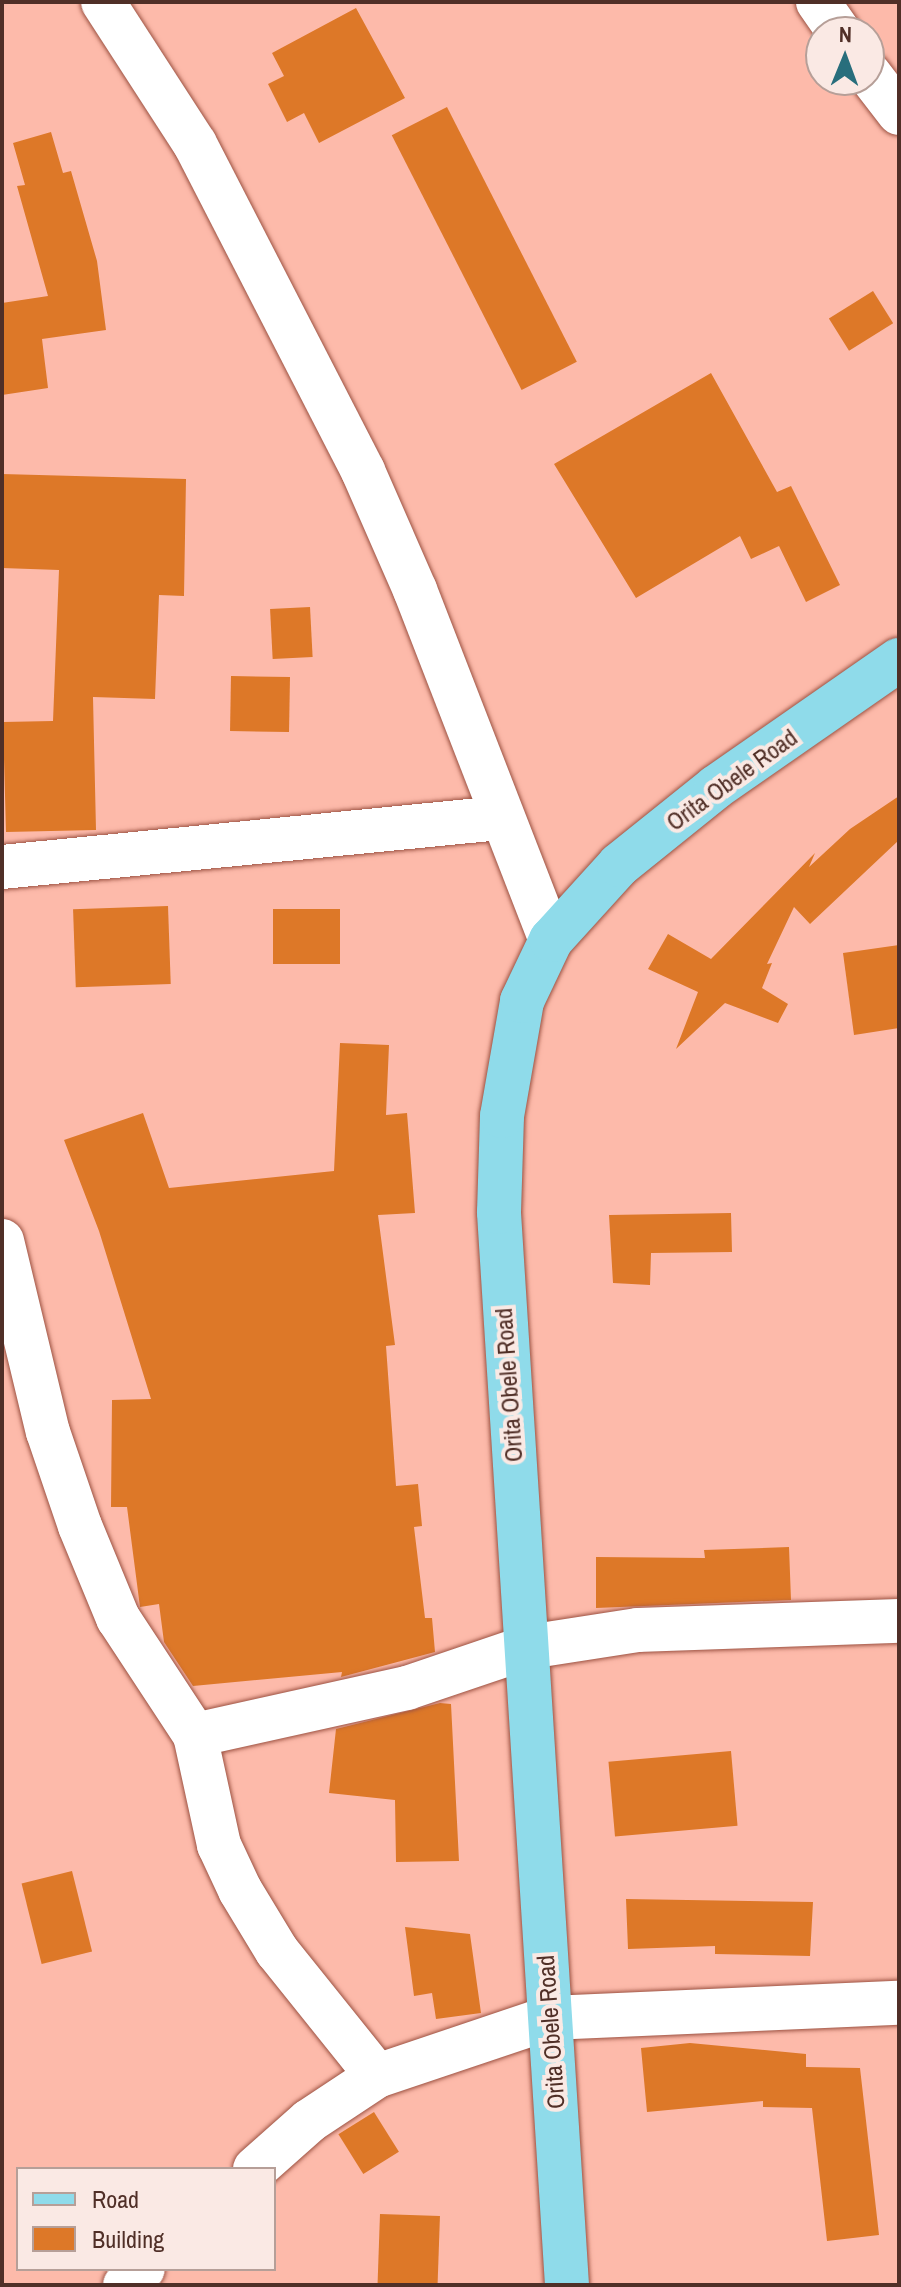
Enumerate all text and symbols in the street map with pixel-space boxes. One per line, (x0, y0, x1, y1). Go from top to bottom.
north arrow (805, 16, 885, 96)
text: N (839, 19, 852, 49)
street label: Orita Obele Road (661, 723, 803, 837)
street label: Orita Obele Road (489, 1307, 529, 1463)
street label: Orita Obele Road (531, 1954, 571, 2110)
legend (16, 2167, 276, 2271)
text: Road (92, 2183, 139, 2215)
text: Building (92, 2223, 164, 2255)

